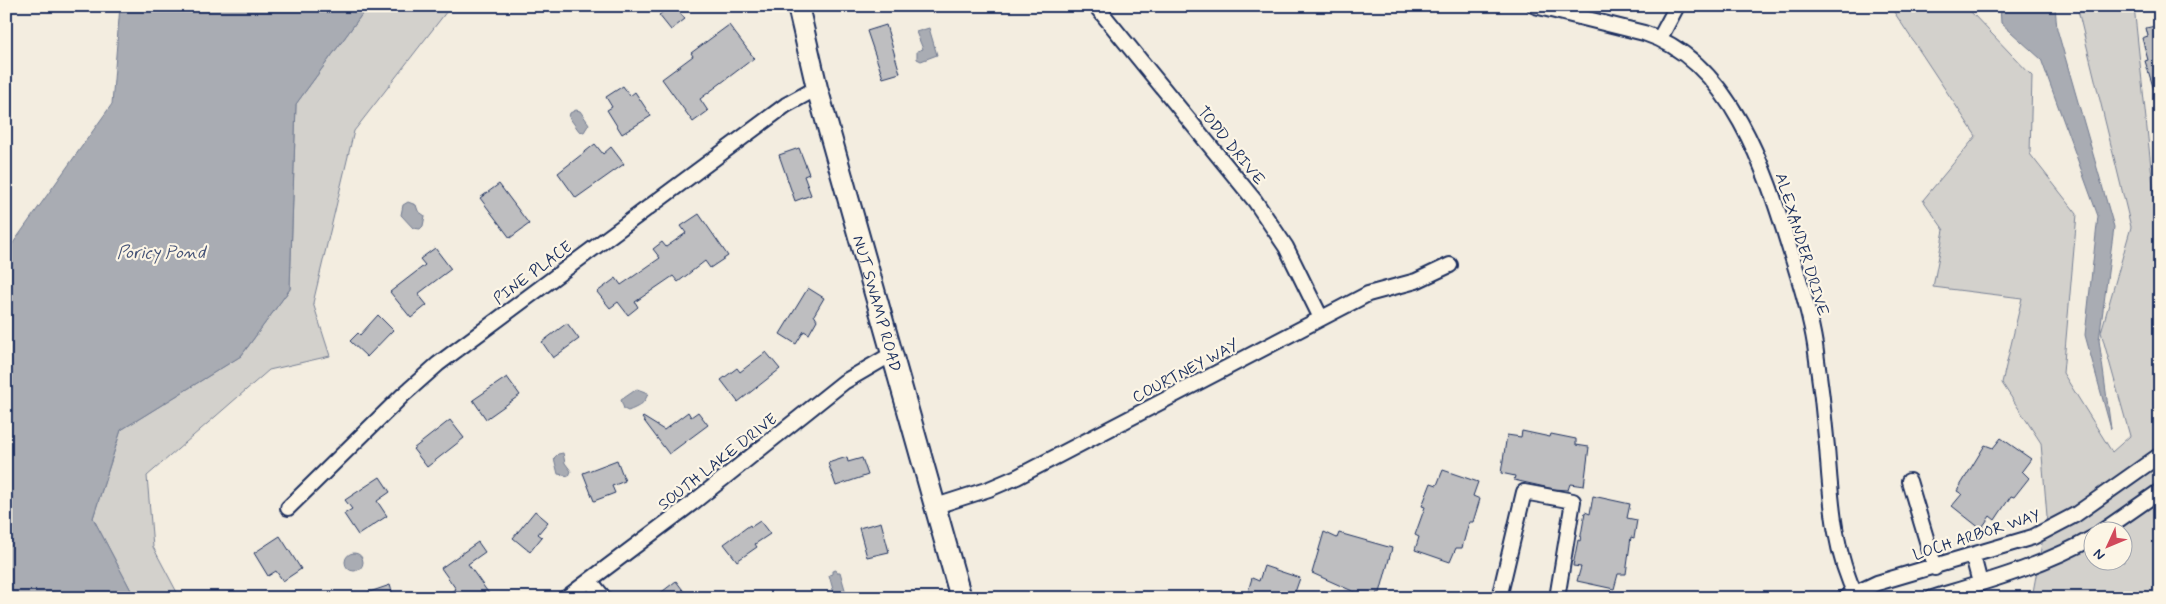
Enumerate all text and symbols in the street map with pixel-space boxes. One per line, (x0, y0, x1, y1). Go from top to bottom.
street label: TODD DRIVE (1192, 102, 1269, 190)
street label: ALEXANDER DRIVE (1770, 170, 1833, 319)
street label: NUT SWAMP ROAD (847, 233, 906, 374)
street label: PINE PLACE (489, 237, 576, 310)
water label: Poricy Pond (117, 241, 208, 265)
street label: COURTNEY WAY (1129, 334, 1243, 408)
street label: SOUTH LAKE DRIVE (654, 409, 782, 515)
street label: LOCH ARBOR WAY (1910, 505, 2043, 566)
north arrow (2084, 522, 2134, 572)
text: N (2090, 545, 2109, 564)

